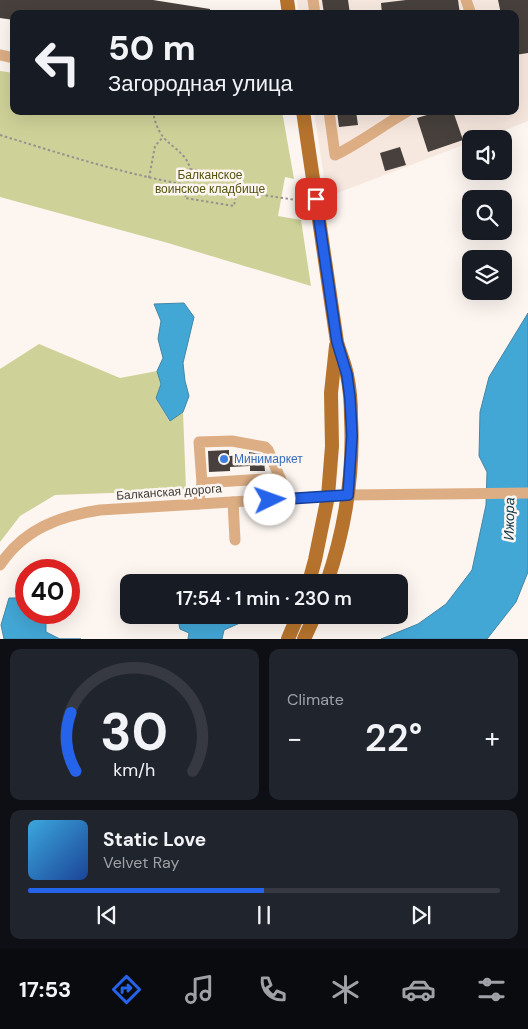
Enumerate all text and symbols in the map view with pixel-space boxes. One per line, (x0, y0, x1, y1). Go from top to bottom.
text: 50 m (108, 25, 196, 71)
icon: left (25, 30, 90, 95)
text: Загородная улица (108, 69, 293, 98)
map controls (462, 130, 512, 300)
button: sound (462, 130, 512, 180)
park label: Балканское воинское кладбище (155, 167, 265, 197)
pin (295, 178, 337, 220)
icon: arrive (302, 185, 330, 213)
button: search (462, 190, 512, 240)
button: layers (462, 250, 512, 300)
place label: Минимаркет (234, 451, 303, 467)
marker: Минимаркет (218, 453, 230, 465)
position arrow (243, 473, 295, 525)
street label: Балканская дорога (116, 480, 223, 504)
water label: Ижора (500, 497, 518, 541)
speed limit sign: 40 (15, 559, 80, 624)
text: 17:54 · 1 min · 230 m (176, 586, 352, 611)
text: Climate (287, 689, 344, 710)
text: 30 (101, 698, 168, 766)
text: 22° (365, 713, 422, 763)
text: − (287, 720, 302, 757)
text: + (485, 720, 500, 757)
text: km/h (113, 758, 156, 782)
text: Static Love (103, 827, 206, 852)
text: Velvet Ray (103, 852, 179, 873)
icon: previous (93, 901, 121, 929)
icon: pause (250, 901, 278, 929)
icon: next (407, 901, 435, 929)
icon: directions (109, 972, 144, 1007)
icon: music (182, 972, 217, 1007)
icon: phone (255, 972, 290, 1007)
icon: climate (328, 972, 363, 1007)
icon: car (401, 972, 436, 1007)
icon: filters (474, 972, 509, 1007)
text: 17:53 (19, 975, 71, 1004)

